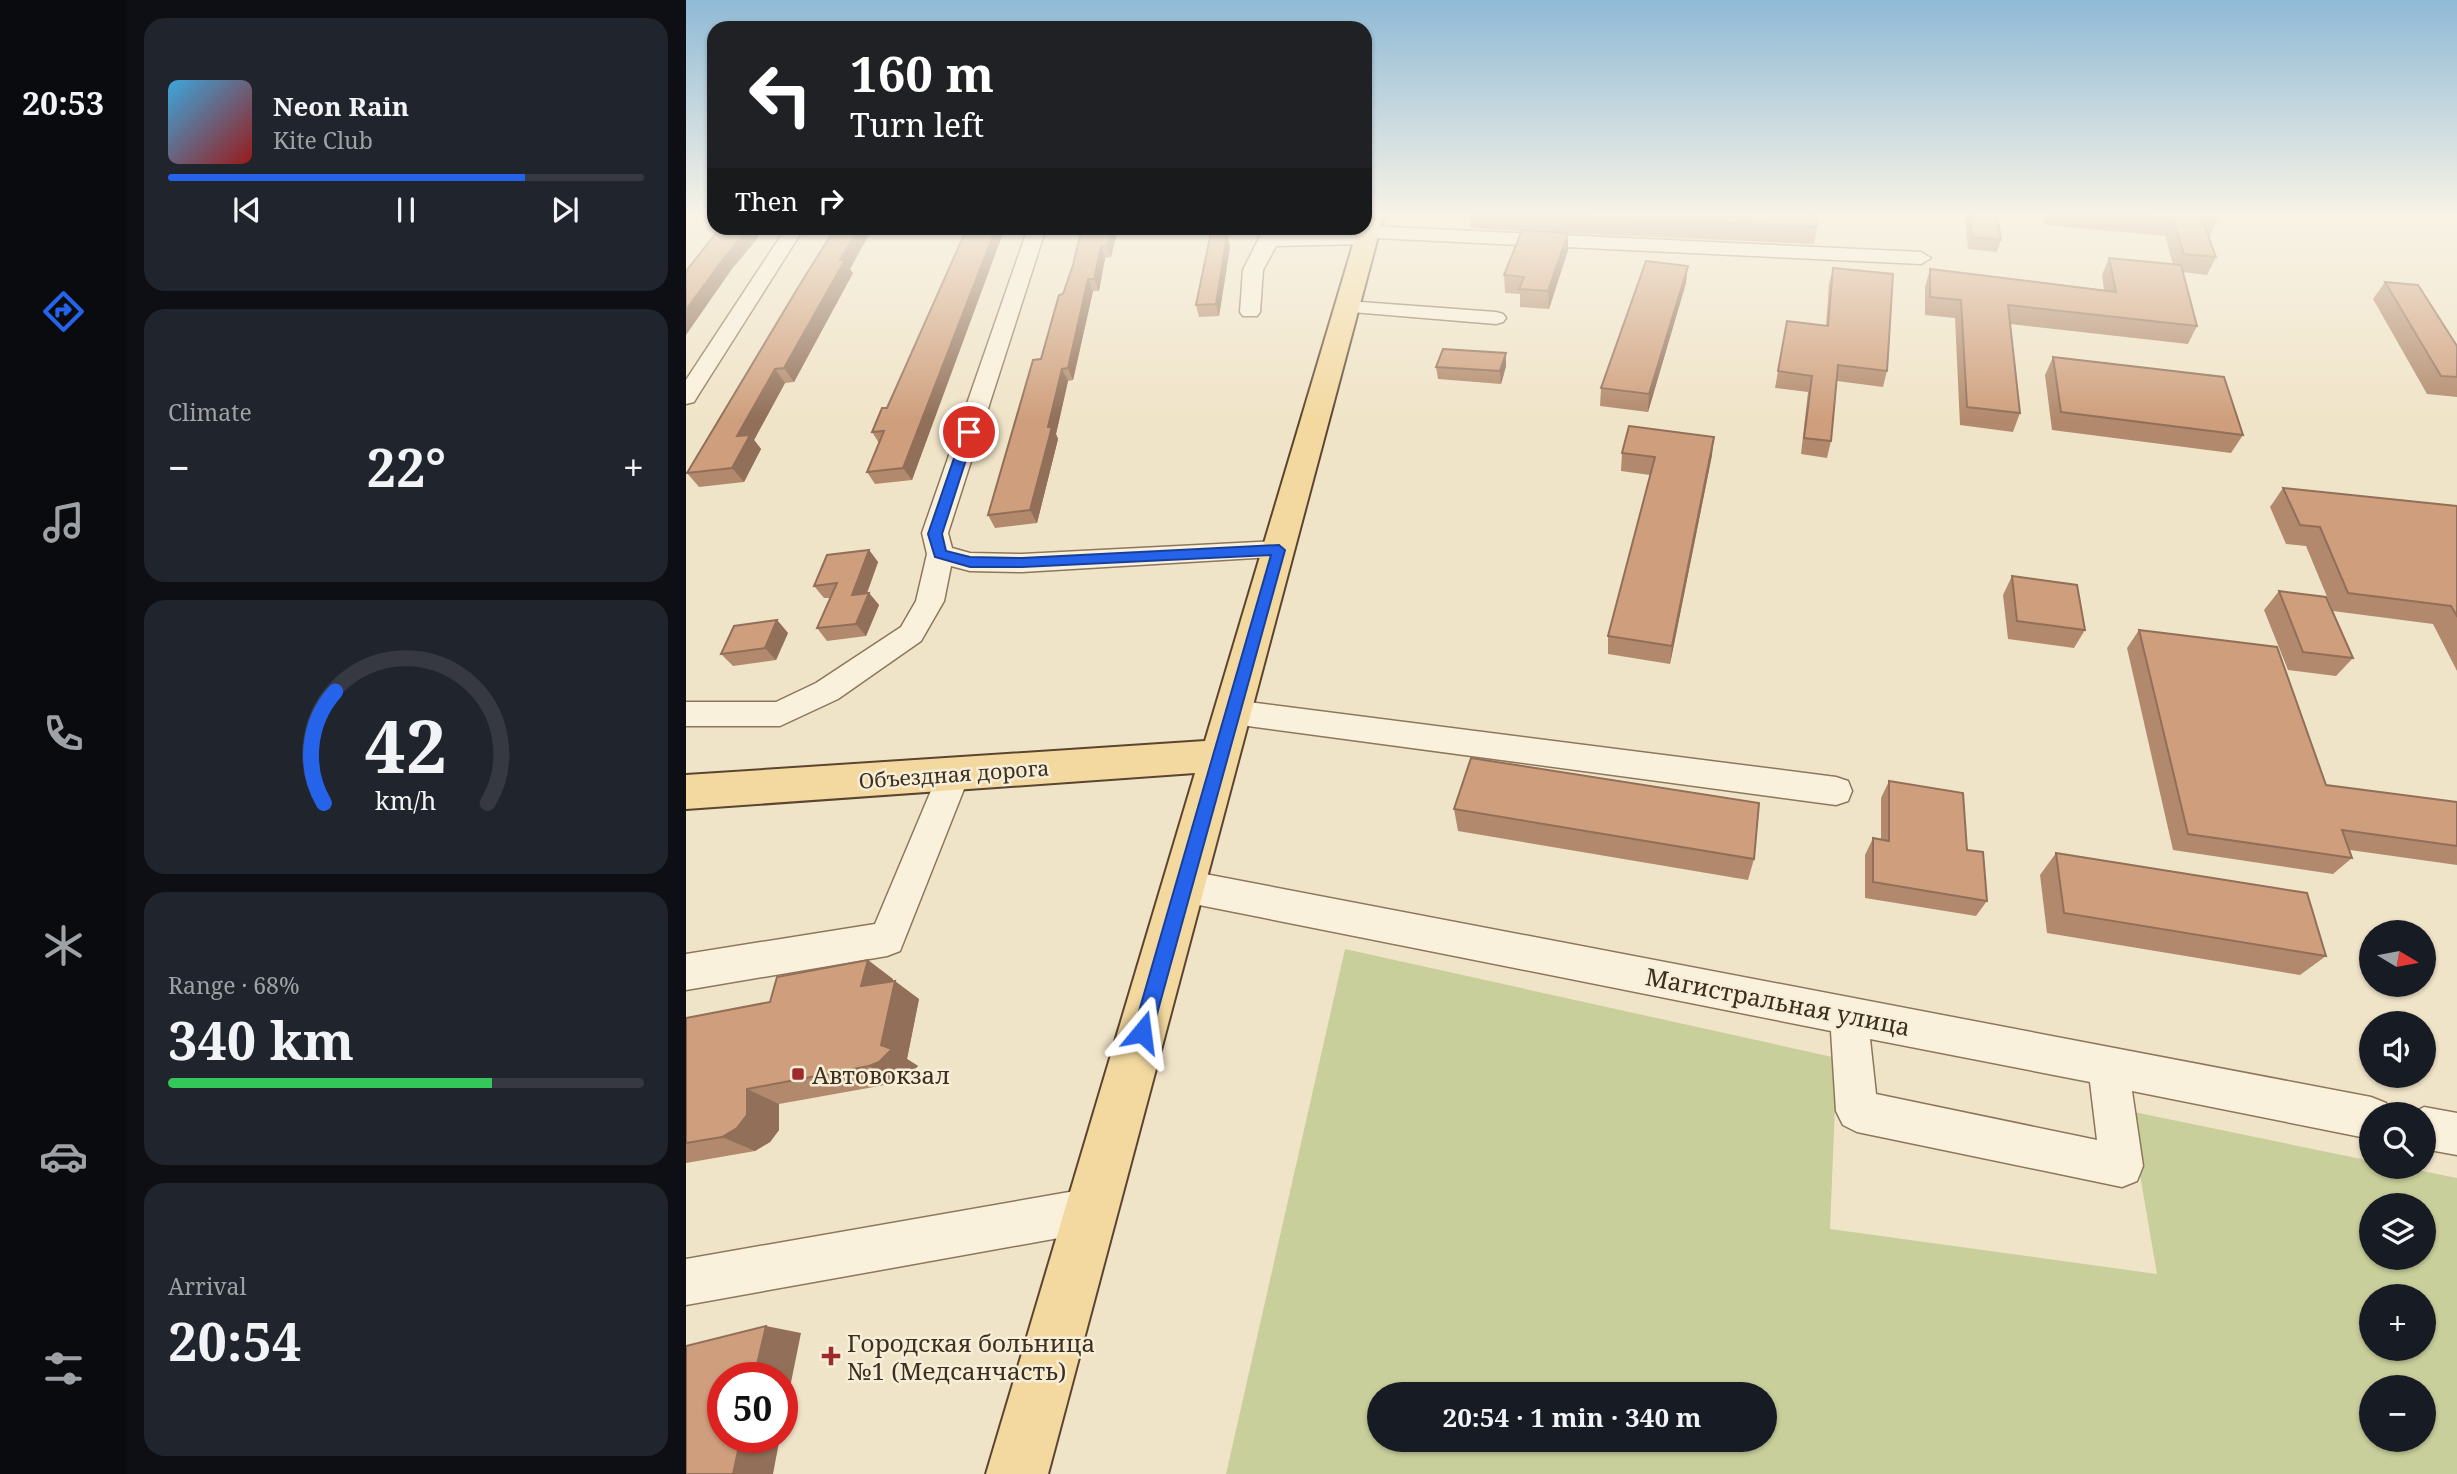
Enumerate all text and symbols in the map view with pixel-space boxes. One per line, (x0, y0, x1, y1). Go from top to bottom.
text: 160 m (850, 40, 994, 106)
icon: left (735, 49, 826, 140)
text: 20:53 (22, 81, 104, 124)
text: Neon Rain (273, 88, 409, 124)
text: Turn left (850, 103, 984, 146)
text: Kite Club (273, 124, 373, 156)
icon: right (812, 182, 850, 220)
text: Then (735, 183, 798, 219)
icon: previous (228, 191, 266, 229)
icon: pause (387, 191, 425, 229)
icon: next (546, 191, 584, 229)
icon: directions (39, 287, 88, 336)
text: Climate (168, 396, 252, 428)
pin (939, 402, 999, 462)
icon: arrive (950, 413, 988, 451)
text: 22° (367, 431, 446, 502)
text: − (168, 441, 190, 493)
text: + (623, 441, 644, 493)
icon: music (39, 498, 88, 547)
text: 42 (365, 695, 447, 794)
icon: phone (39, 709, 88, 758)
street label: Объездная дорога (858, 753, 1050, 795)
text: km/h (375, 783, 437, 817)
north arrow (2359, 920, 2436, 998)
map controls (2359, 920, 2436, 1452)
icon: climate (39, 921, 88, 970)
street label: Магистральная улица (1643, 959, 1913, 1043)
text: Range · 68% (168, 969, 300, 1001)
position arrow (1105, 995, 1179, 1069)
text: 340 km (168, 1004, 354, 1075)
button: sound (2359, 1011, 2436, 1088)
place label: Автовокзал (812, 1058, 950, 1091)
marker: Автовокзал (790, 1066, 806, 1082)
button: search (2359, 1102, 2436, 1179)
icon: car (39, 1132, 88, 1181)
button: layers (2359, 1193, 2436, 1270)
text: Arrival (168, 1270, 247, 1302)
button: + (2359, 1284, 2436, 1361)
text: 20:54 (168, 1305, 301, 1376)
place label: Городская больница №1 (Медсанчасть) (847, 1326, 1095, 1387)
icon: filters (39, 1344, 88, 1393)
marker: Городская больница №1 (Медсанчасть) (821, 1346, 841, 1366)
speed limit sign: 50 (707, 1362, 798, 1453)
button: − (2359, 1375, 2436, 1452)
text: 20:54 · 1 min · 340 m (1442, 1399, 1702, 1435)

